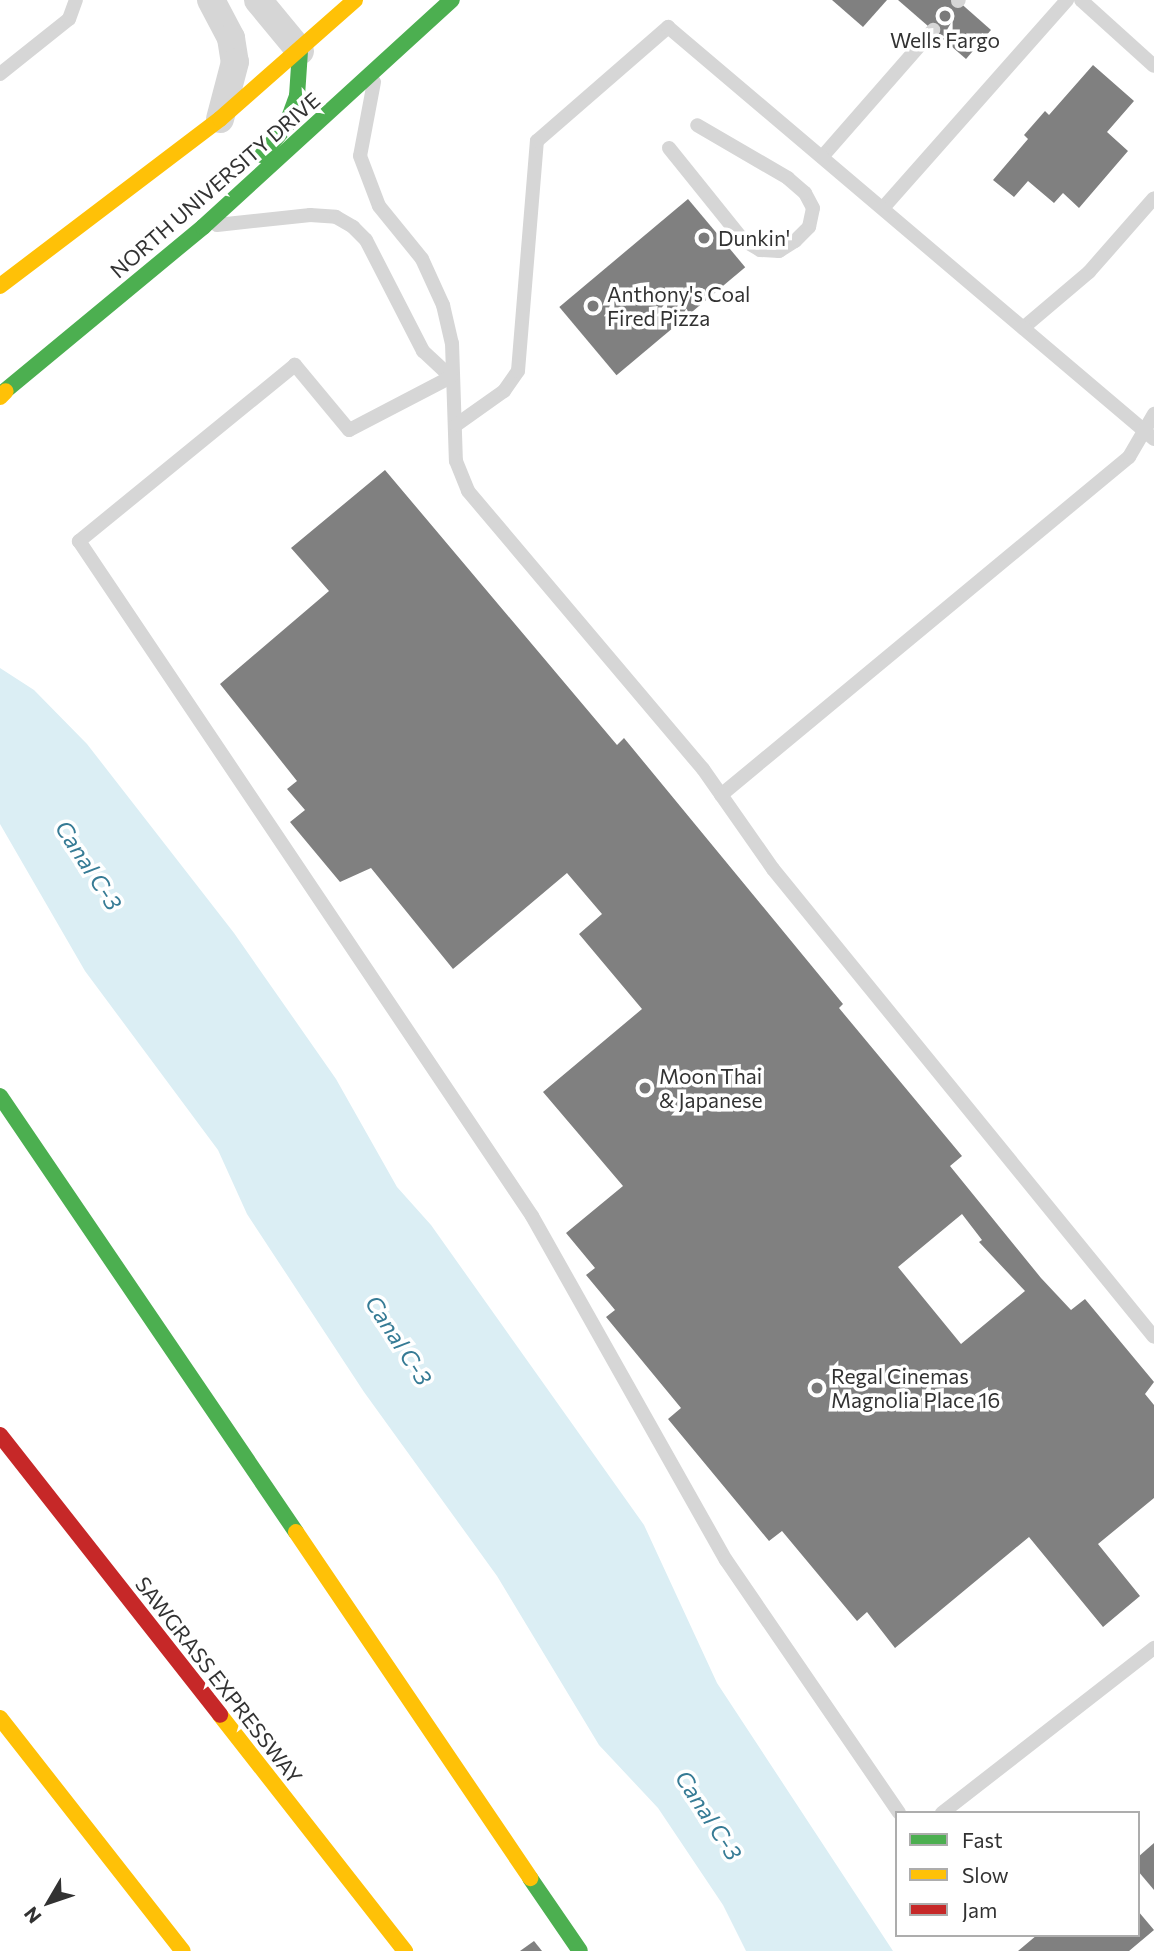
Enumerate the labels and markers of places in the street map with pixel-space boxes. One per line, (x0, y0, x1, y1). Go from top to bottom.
marker: Wells Fargo (937, 8, 953, 24)
place label: Wells Fargo (890, 27, 1000, 53)
place label: Dunkin' (718, 225, 790, 251)
marker: Dunkin' (696, 230, 712, 246)
place label: Anthony's Coal Fired Pizza (607, 281, 750, 331)
marker: Anthony's Coal Fired Pizza (585, 298, 601, 314)
place label: Moon Thai & Japanese (659, 1063, 763, 1113)
marker: Moon Thai & Japanese (637, 1080, 653, 1096)
place label: Regal Cinemas Magnolia Place 16 (831, 1363, 1000, 1413)
marker: Regal Cinemas Magnolia Place 16 (809, 1380, 825, 1396)

